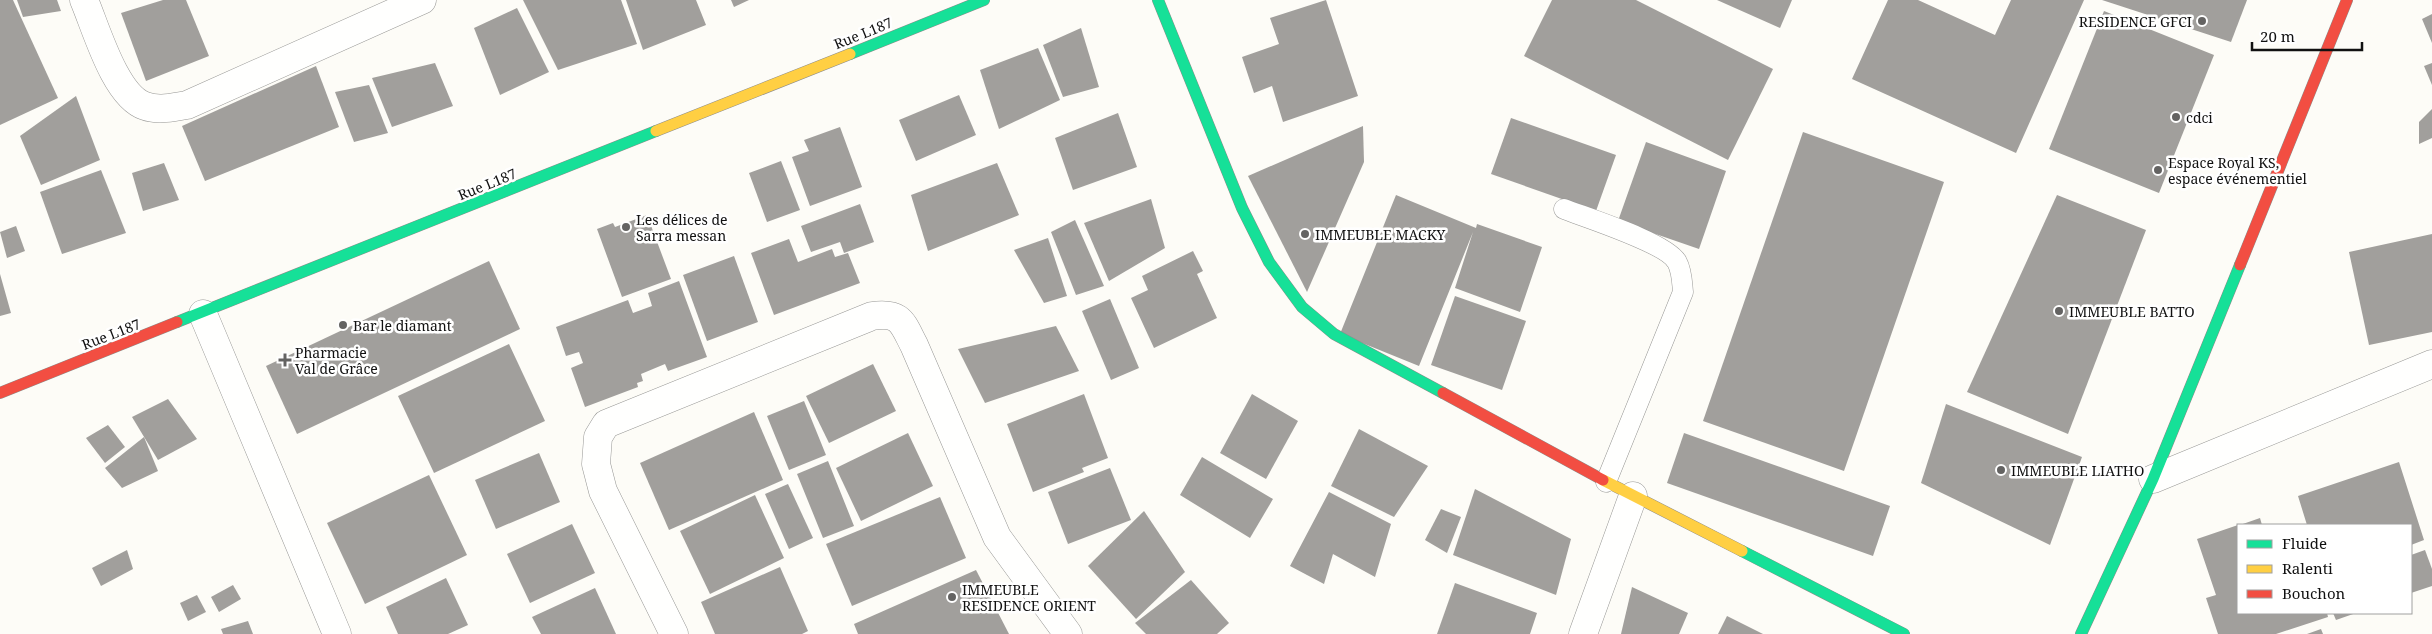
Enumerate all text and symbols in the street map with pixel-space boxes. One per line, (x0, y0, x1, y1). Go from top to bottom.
place label: RESIDENCE GFCI (2079, 12, 2192, 31)
street label: Rue L187 (831, 13, 895, 53)
marker: RESIDENCE GFCI (2196, 15, 2208, 27)
scale bar (2252, 20, 2362, 52)
text: 20 m (2260, 26, 2295, 46)
place label: cdci (2186, 108, 2213, 127)
marker: cdci (2170, 111, 2182, 123)
place label: Espace Royal KS, espace événementiel (2168, 153, 2308, 188)
street label: Rue L187 (455, 164, 519, 204)
marker: Espace Royal KS, espace événementiel (2152, 164, 2164, 176)
place label: Les délices de Sarra messan (636, 210, 728, 245)
marker: Les délices de Sarra messan (620, 221, 632, 233)
place label: IMMEUBLE MACKY (1315, 225, 1446, 244)
marker: IMMEUBLE MACKY (1299, 228, 1311, 240)
place label: IMMEUBLE BATTO (2069, 302, 2195, 321)
marker: IMMEUBLE BATTO (2053, 305, 2065, 317)
street label: Rue L187 (79, 314, 143, 354)
place label: Bar le diamant (353, 316, 452, 335)
marker: Bar le diamant (337, 319, 349, 331)
place label: Pharmacie Val de Grâce (295, 343, 378, 378)
marker: Pharmacie Val de Grâce (279, 354, 291, 366)
place label: IMMEUBLE LIATHO (2011, 461, 2144, 480)
marker: IMMEUBLE LIATHO (1995, 464, 2007, 476)
legend (2237, 524, 2412, 614)
text: Fluide (2282, 533, 2327, 553)
text: Ralenti (2282, 558, 2333, 578)
place label: IMMEUBLE RESIDENCE ORIENT (962, 580, 1096, 615)
text: Bouchon (2282, 583, 2346, 603)
marker: IMMEUBLE RESIDENCE ORIENT (946, 591, 958, 603)

